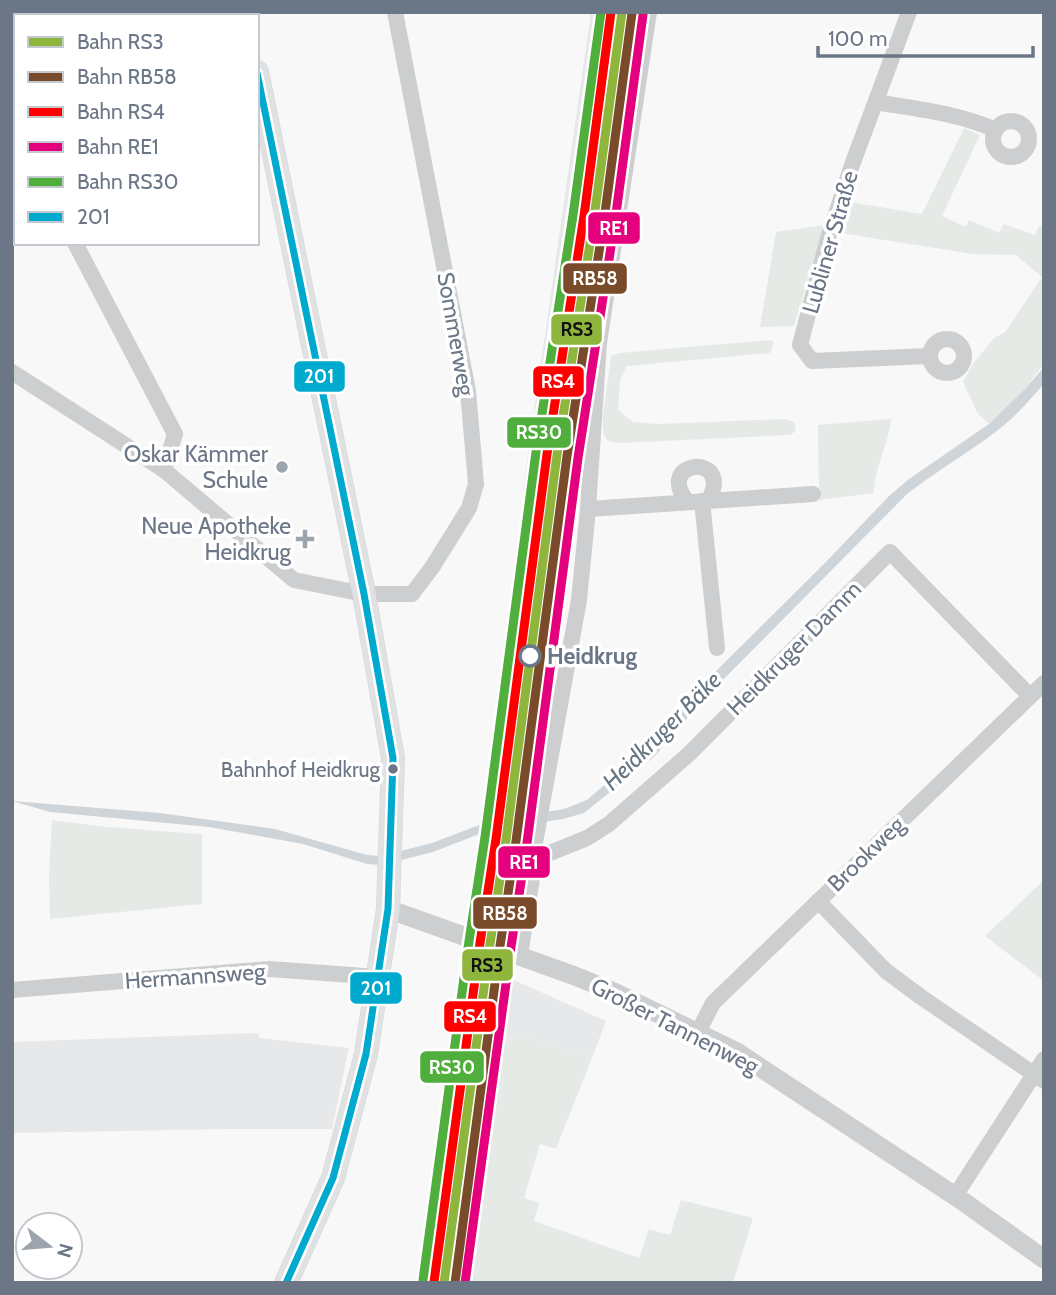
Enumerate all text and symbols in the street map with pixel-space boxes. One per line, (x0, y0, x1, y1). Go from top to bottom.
legend (14, 14, 259, 245)
scale bar (818, 14, 1033, 58)
text: 100 m (828, 26, 887, 51)
text: Bahn RS3 (77, 29, 164, 54)
text: Bahn RB58 (77, 64, 177, 89)
text: Bahn RS4 (77, 99, 165, 124)
text: Bahn RE1 (77, 134, 159, 159)
street label: Lubliner Straße (796, 167, 864, 317)
text: Bahn RS30 (77, 169, 178, 194)
text: 201 (77, 204, 110, 229)
line badge: RE1 (587, 211, 641, 245)
text: RE1 (599, 217, 629, 240)
line badge: RB58 (562, 262, 628, 295)
text: RB58 (572, 267, 618, 290)
street label: Sommerweg (431, 270, 481, 399)
line badge: RS3 (550, 313, 603, 346)
text: RS3 (560, 318, 594, 341)
line badge: 201 (293, 360, 346, 393)
text: 201 (304, 365, 334, 388)
line badge: RS4 (532, 365, 585, 398)
text: RS4 (541, 370, 575, 393)
line badge: RS30 (506, 416, 572, 449)
text: RS30 (516, 421, 562, 444)
place label: Oskar Kämmer Schule (124, 440, 269, 494)
marker: Oskar Kämmer Schule (274, 459, 290, 475)
place label: Neue Apotheke Heidkrug (141, 512, 292, 566)
marker: Neue Apotheke Heidkrug (297, 531, 313, 547)
street label: Heidkruger Damm (721, 575, 867, 721)
place label: Heidkrug (547, 642, 637, 670)
marker: Heidkrug (519, 645, 541, 667)
water label: Heidkruger Bäke (596, 665, 727, 796)
place label: Bahnhof Heidkrug (221, 757, 381, 782)
marker: Bahnhof Heidkrug (386, 762, 400, 776)
street label: Brookweg (822, 810, 911, 897)
line badge: RE1 (497, 845, 551, 879)
text: RE1 (509, 851, 539, 874)
line badge: RB58 (472, 896, 538, 930)
text: RB58 (482, 902, 528, 925)
line badge: RS3 (461, 948, 514, 982)
text: RS3 (470, 954, 504, 977)
street label: Hermannsweg (124, 957, 267, 995)
line badge: 201 (349, 971, 403, 1005)
street label: Großer Tannenweg (587, 972, 764, 1081)
text: 201 (361, 977, 391, 1000)
line badge: RS4 (443, 1000, 497, 1033)
text: RS4 (453, 1005, 487, 1028)
line badge: RS30 (419, 1050, 485, 1084)
text: RS30 (429, 1056, 475, 1079)
north arrow (14, 1211, 84, 1281)
text: N (52, 1241, 78, 1260)

